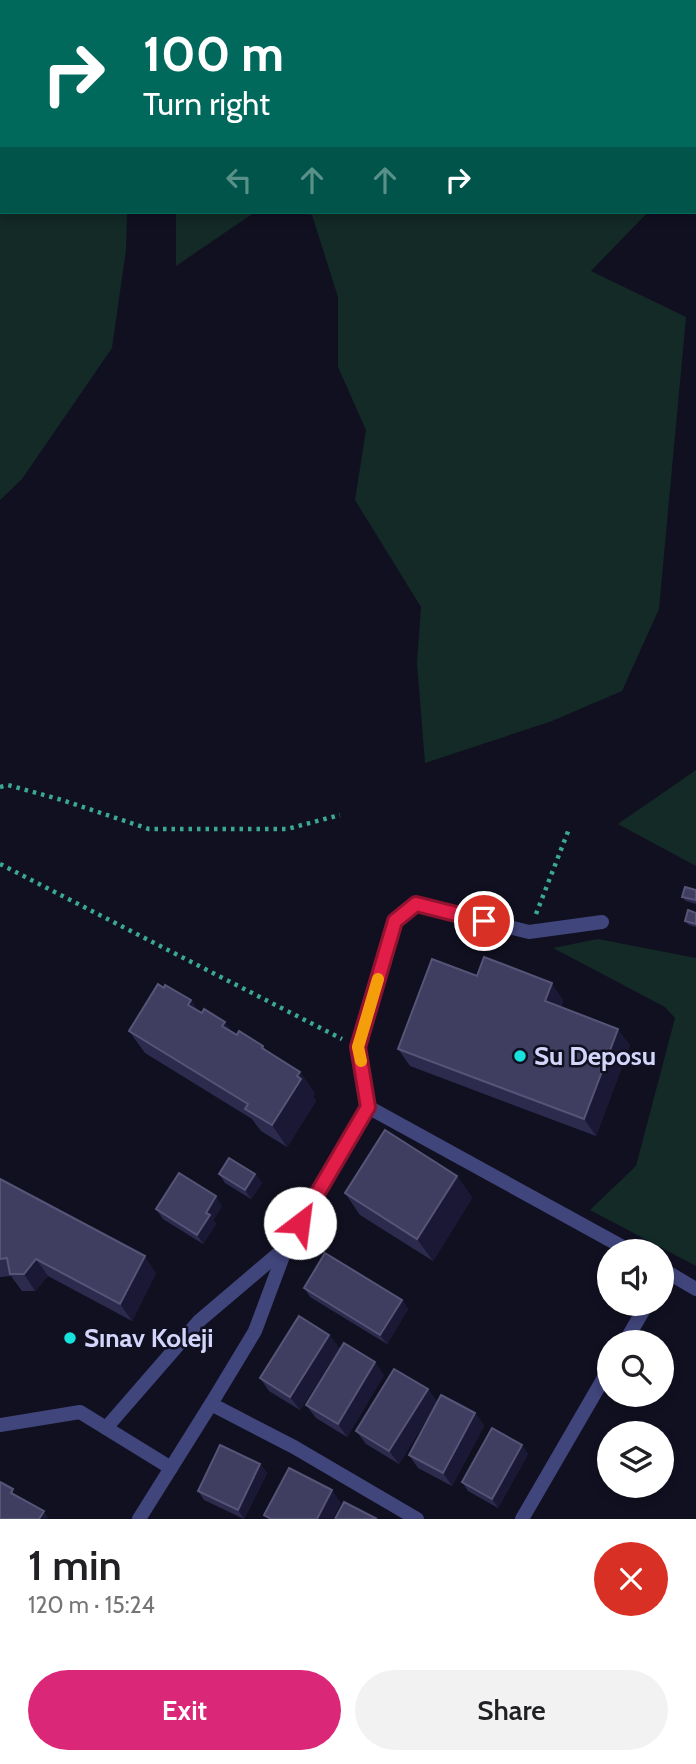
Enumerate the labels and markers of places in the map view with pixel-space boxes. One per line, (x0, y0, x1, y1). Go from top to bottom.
pin (454, 891, 514, 951)
place label: Su Deposu (534, 1040, 656, 1072)
marker: Su Deposu (512, 1048, 528, 1064)
place label: Sınav Koleji (84, 1322, 214, 1354)
marker: Sınav Koleji (62, 1330, 78, 1346)

